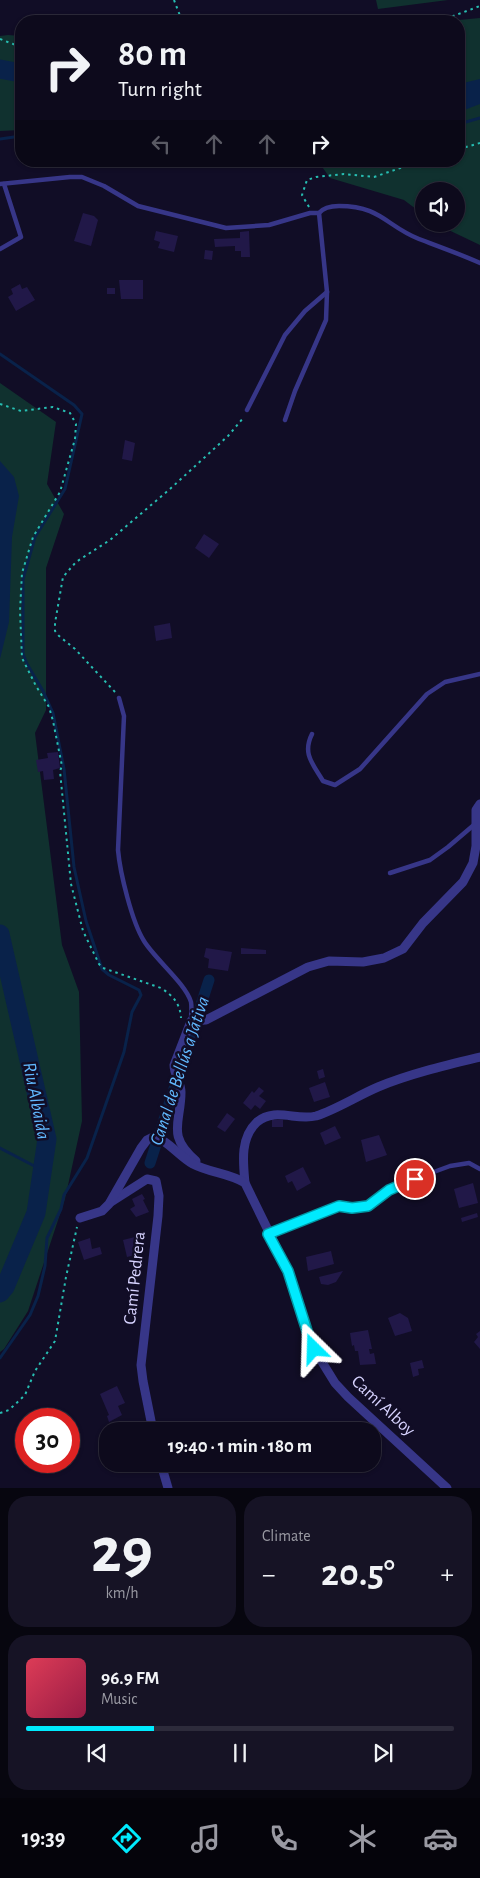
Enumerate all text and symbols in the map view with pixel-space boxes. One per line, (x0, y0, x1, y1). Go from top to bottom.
icon: right (35, 35, 100, 100)
text: 80 m (118, 37, 187, 72)
text: Turn right (118, 78, 202, 100)
icon: left (147, 130, 175, 158)
icon: ahead (200, 130, 228, 158)
icon: ahead (253, 130, 281, 158)
icon: right (306, 130, 334, 158)
map controls (415, 182, 465, 232)
button: sound (415, 182, 465, 232)
water label: Canal de Bellús a Játiva (147, 994, 213, 1148)
water label: Riu Albaida (19, 1061, 53, 1141)
pin (394, 1158, 436, 1200)
icon: arrive (401, 1165, 429, 1193)
street label: Camí Pedrera (121, 1231, 149, 1325)
position arrow (287, 1322, 339, 1374)
street label: Camí Alboy (348, 1372, 418, 1440)
speed limit sign: 30 (15, 1408, 80, 1473)
text: 19:40 · 1 min · 180 m (168, 1437, 312, 1456)
text: 29 (91, 1519, 153, 1584)
text: Climate (262, 1528, 311, 1544)
text: 20.5° (321, 1555, 395, 1593)
text: − (262, 1561, 275, 1589)
text: + (441, 1561, 454, 1589)
text: km/h (105, 1585, 139, 1601)
text: 96.9 FM (101, 1669, 159, 1688)
text: Music (101, 1691, 137, 1707)
icon: previous (83, 1739, 111, 1767)
icon: pause (226, 1739, 254, 1767)
icon: next (369, 1739, 397, 1767)
icon: directions (109, 1821, 144, 1856)
icon: music (188, 1821, 223, 1856)
icon: phone (266, 1821, 301, 1856)
icon: climate (345, 1821, 380, 1856)
icon: car (423, 1821, 458, 1856)
text: 19:39 (22, 1827, 65, 1849)

